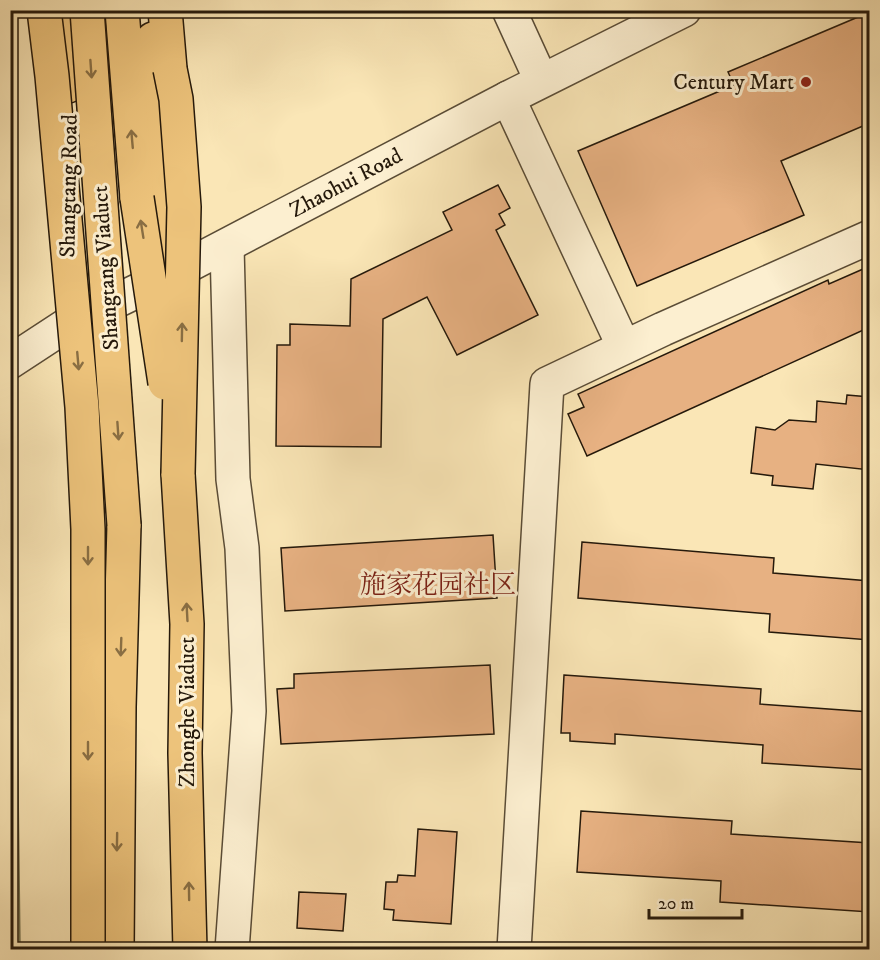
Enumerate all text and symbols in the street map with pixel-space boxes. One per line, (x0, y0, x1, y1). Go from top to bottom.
one-way arrow (86, 58, 97, 78)
place label: Century Mart (673, 69, 794, 96)
marker: Century Mart (799, 75, 813, 89)
street label: Shangtang Road (54, 114, 84, 258)
one-way arrow (127, 130, 138, 150)
street label: Zhaohui Road (285, 142, 407, 224)
street label: Shangtang Viaduct (87, 185, 125, 351)
one-way arrow (136, 220, 147, 240)
one-way arrow (176, 322, 187, 342)
one-way arrow (73, 351, 84, 371)
one-way arrow (112, 420, 123, 440)
one-way arrow (82, 546, 94, 566)
district label: 施家花园社区 (360, 569, 516, 602)
one-way arrow (181, 603, 192, 623)
one-way arrow (115, 636, 127, 656)
street label: Zhonghe Viaduct (174, 637, 201, 787)
one-way arrow (82, 741, 94, 761)
one-way arrow (112, 831, 123, 851)
one-way arrow (183, 882, 194, 902)
scale bar (649, 882, 742, 920)
text: 20 m (658, 893, 694, 915)

